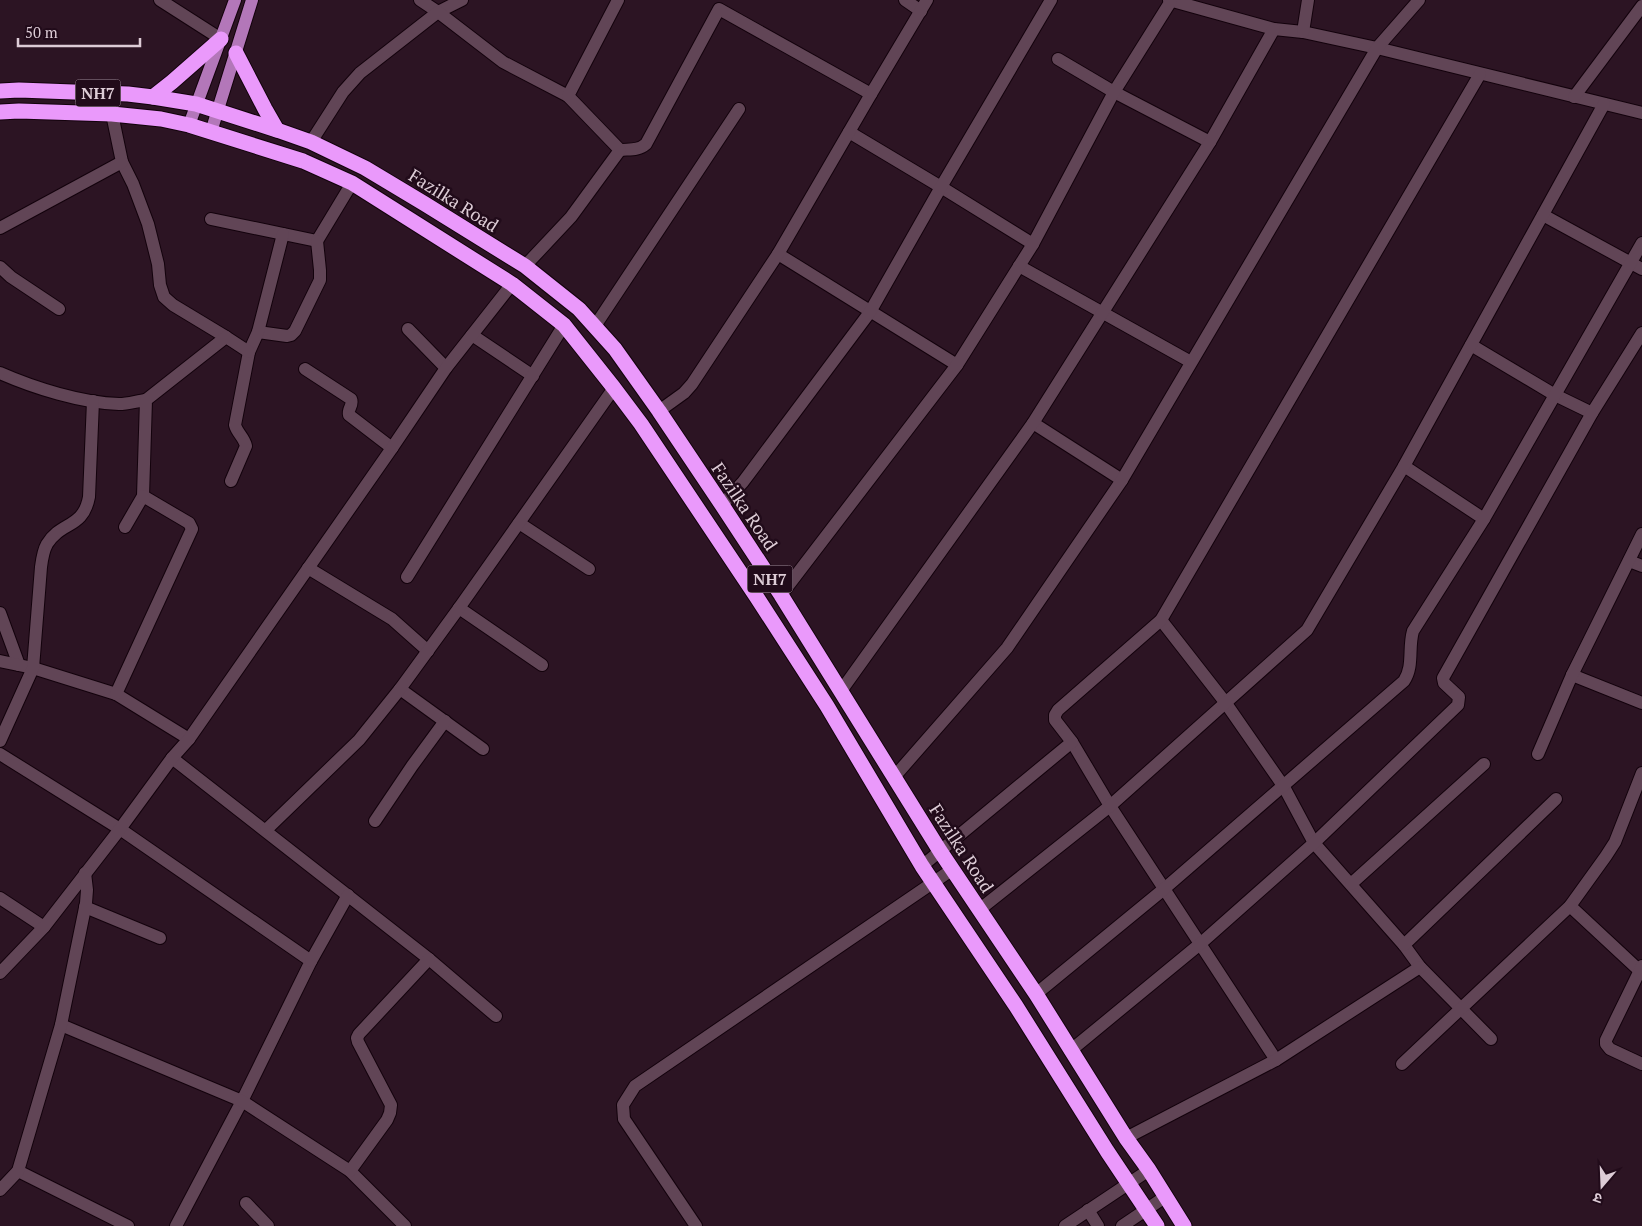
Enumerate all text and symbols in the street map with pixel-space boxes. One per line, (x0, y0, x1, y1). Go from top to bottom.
scale bar (18, 15, 140, 47)
text: 50 m (25, 22, 58, 42)
road number: NH7 (76, 80, 120, 106)
street label: Fazilka Road (405, 163, 503, 237)
street label: Fazilka Road (707, 457, 783, 555)
road number: NH7 (748, 566, 792, 592)
street label: Fazilka Road (924, 799, 1000, 897)
north arrow (1577, 1161, 1627, 1211)
text: उ (1590, 1188, 1605, 1209)

